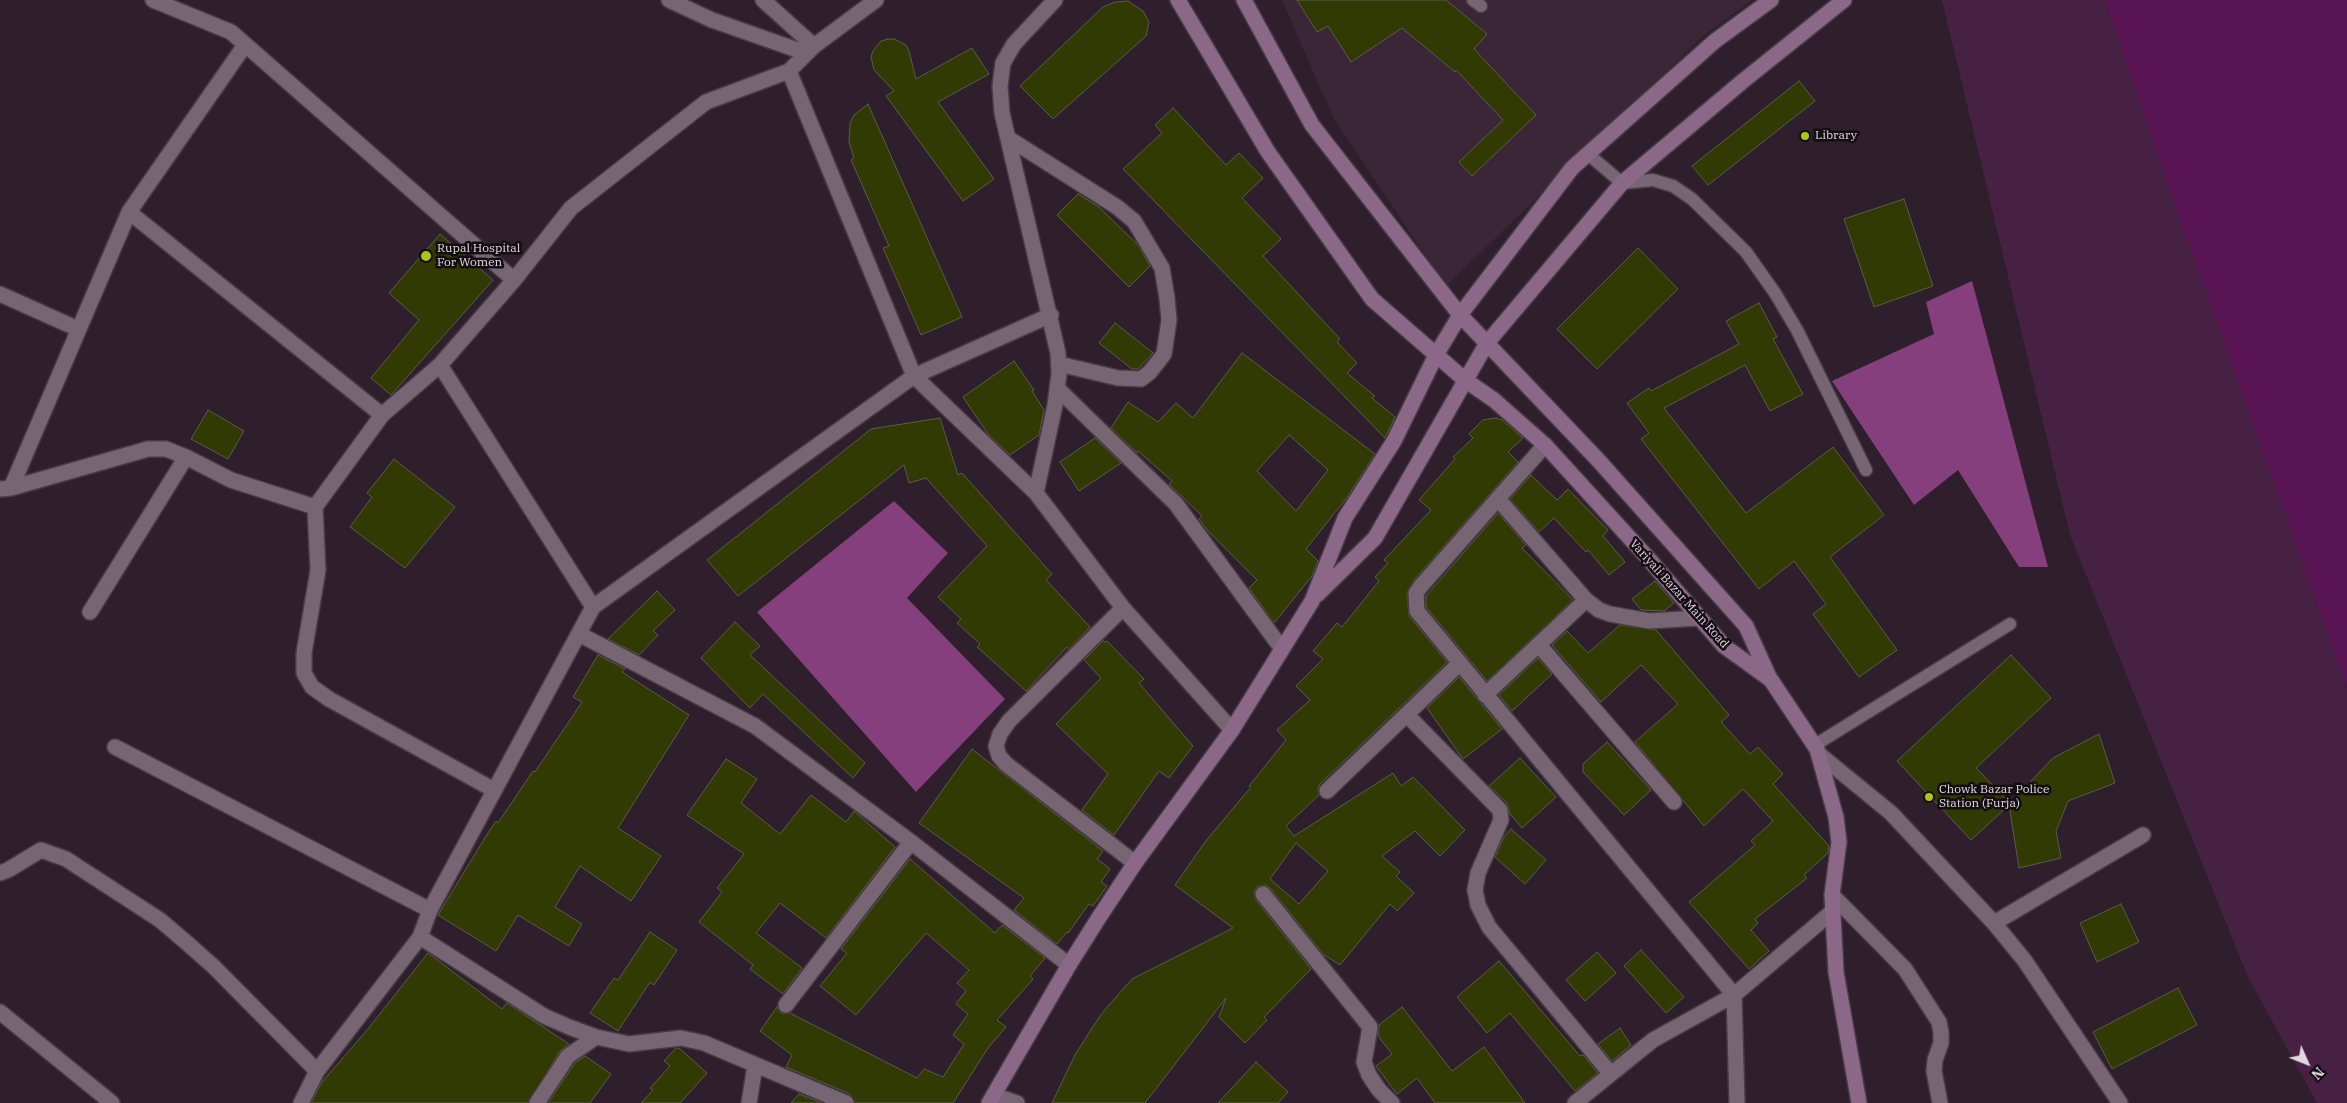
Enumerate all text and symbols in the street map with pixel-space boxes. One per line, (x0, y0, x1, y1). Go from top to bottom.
place label: Library (1815, 129, 1857, 143)
marker: Library (1799, 130, 1811, 142)
place label: Rupal Hospital For Women (437, 242, 520, 270)
marker: Rupal Hospital For Women (419, 249, 433, 263)
street label: Variyali Bazar Main Road (1626, 537, 1732, 651)
place label: Chowk Bazar Police Station (Furja) (1939, 783, 2049, 811)
marker: Chowk Bazar Police Station (Furja) (1923, 791, 1935, 803)
north arrow (2282, 1038, 2332, 1088)
text: N (2307, 1063, 2328, 1084)

